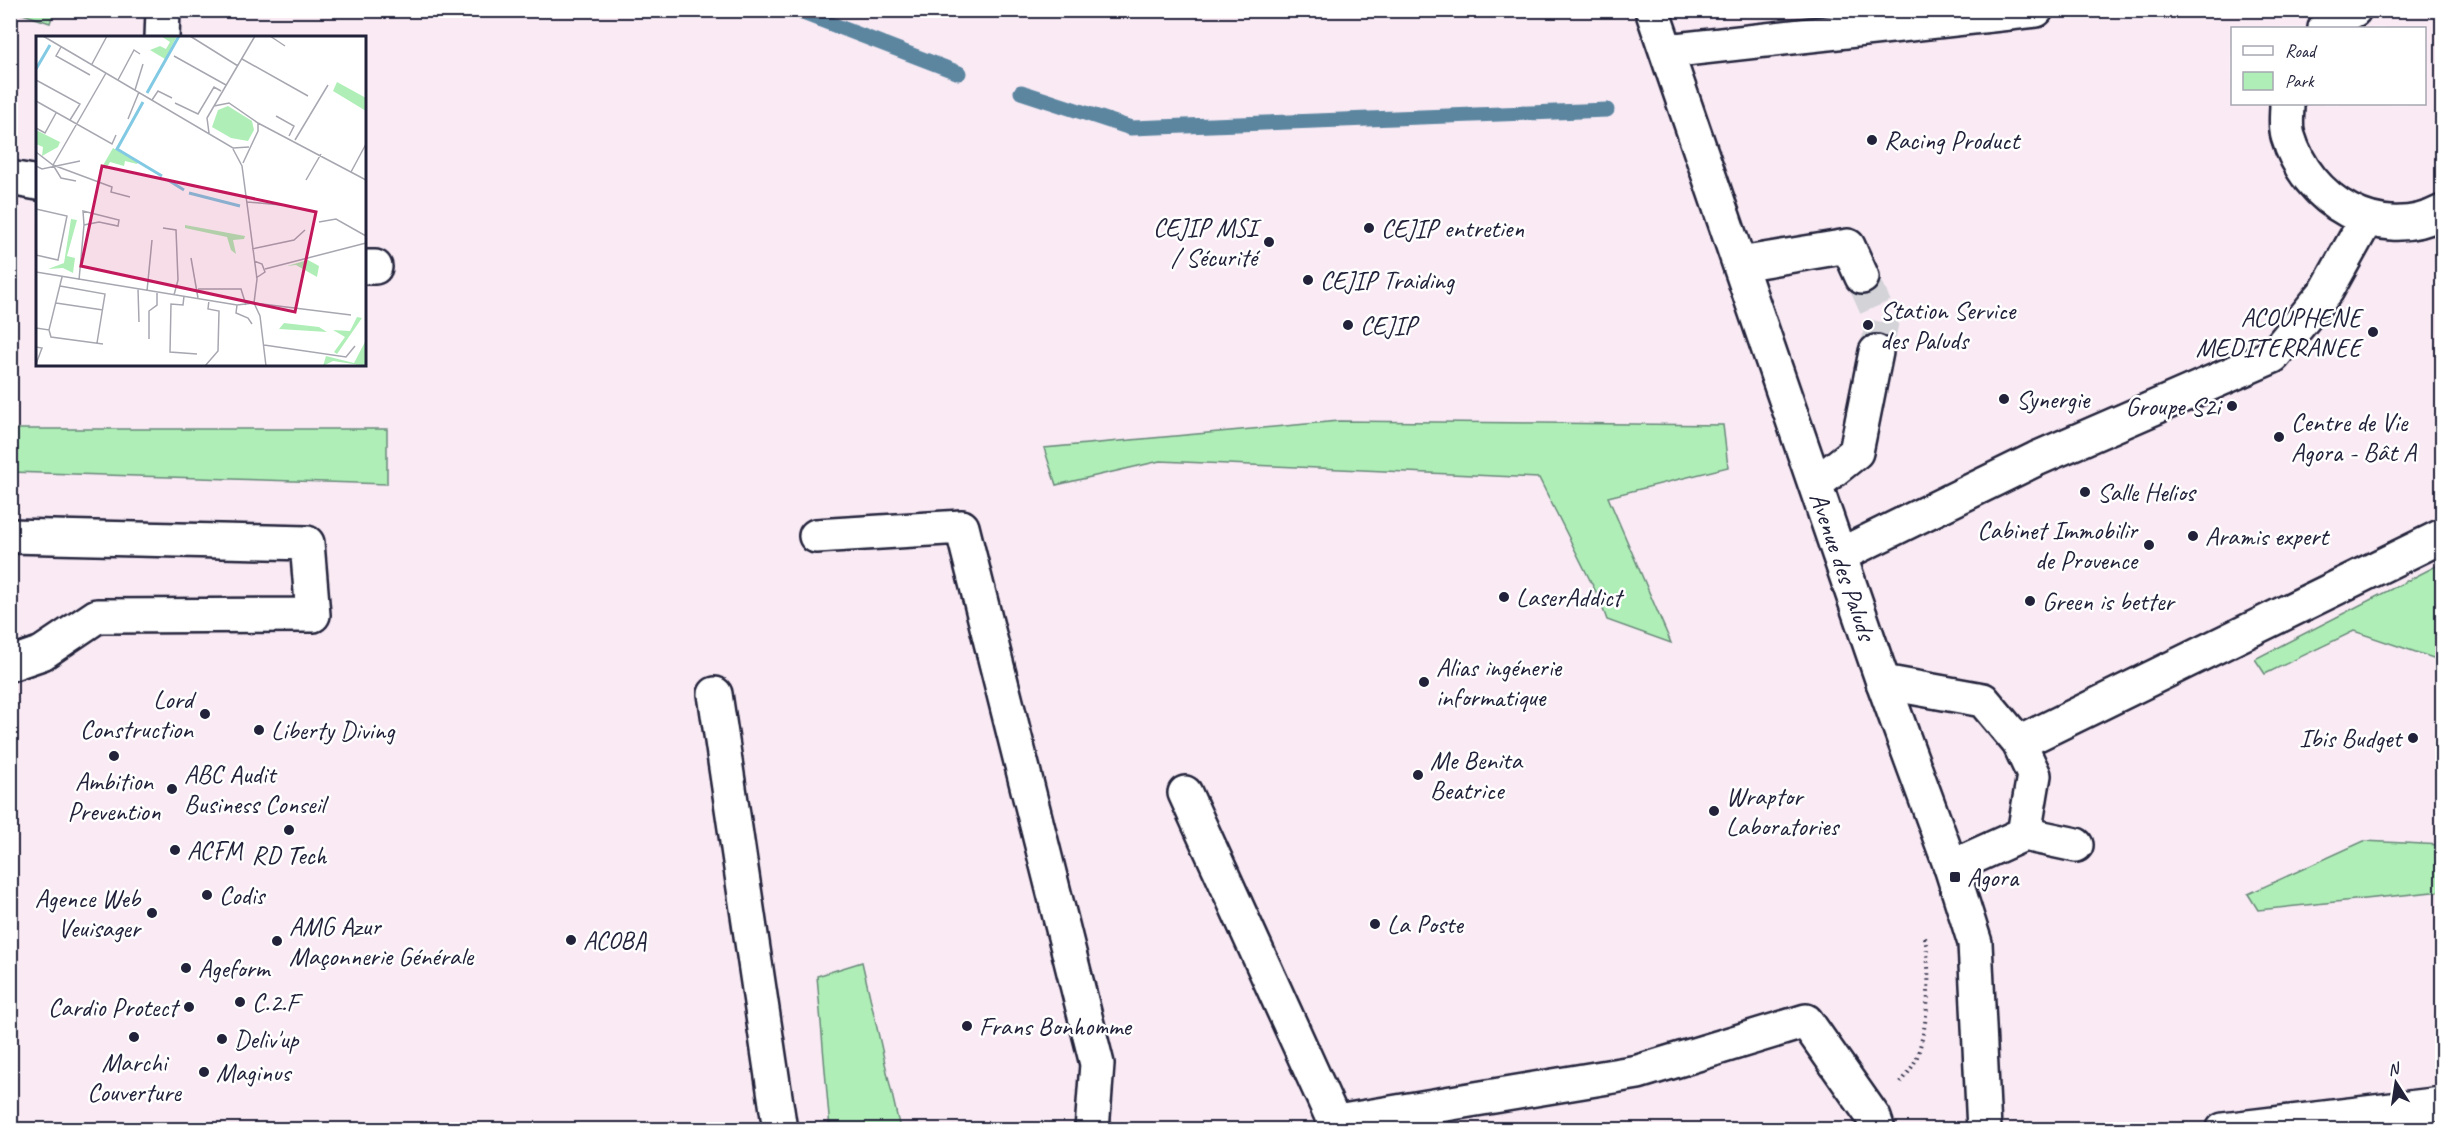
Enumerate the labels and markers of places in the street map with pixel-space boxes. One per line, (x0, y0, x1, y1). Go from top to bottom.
place label: Racing Product (1884, 124, 2022, 157)
marker: Racing Product (1865, 133, 1879, 147)
place label: CEJIP MSI / Sécurité (1153, 211, 1263, 274)
place label: CEJIP entretien (1381, 212, 1524, 245)
marker: CEJIP entretien (1362, 221, 1376, 235)
marker: CEJIP MSI / Sécurité (1262, 235, 1276, 249)
place label: CEJIP Traiding (1320, 264, 1456, 297)
marker: CEJIP Traiding (1301, 273, 1315, 287)
place label: Station Service des Paluds (1880, 294, 2017, 357)
place label: ACOUPHENE MEDITERRANEE (2196, 301, 2365, 364)
place label: CEJIP (1360, 309, 1420, 342)
marker: CEJIP (1341, 318, 1355, 332)
marker: Station Service des Paluds (1861, 318, 1875, 332)
marker: ACOUPHENE MEDITERRANEE (2366, 325, 2380, 339)
place label: Synergie (2016, 383, 2091, 416)
place label: Groupe S2i (2125, 390, 2223, 423)
marker: Synergie (1997, 392, 2011, 406)
marker: Groupe S2i (2225, 399, 2239, 413)
place label: Centre de Vie Agora - Bât A (2291, 406, 2418, 469)
marker: Centre de Vie Agora - Bât A (2272, 430, 2286, 444)
place label: Salle Helios (2097, 476, 2197, 509)
marker: Salle Helios (2078, 485, 2092, 499)
place label: Cabinet Immobilir de Provence (1977, 514, 2140, 577)
place label: Aramis expert (2205, 520, 2330, 553)
marker: Aramis expert (2186, 529, 2200, 543)
marker: Cabinet Immobilir de Provence (2142, 538, 2156, 552)
place label: LaserAddict (1516, 581, 1625, 614)
place label: Green is better (2042, 585, 2176, 618)
marker: LaserAddict (1497, 590, 1511, 604)
marker: Green is better (2023, 594, 2037, 608)
place label: Alias ingénerie informatique (1436, 651, 1563, 714)
marker: Alias ingénerie informatique (1417, 675, 1431, 689)
place label: Lord Construction (80, 683, 197, 746)
marker: Lord Construction (198, 707, 212, 721)
place label: Liberty Diving (271, 714, 396, 747)
place label: Ibis Budget (2299, 722, 2403, 755)
marker: Liberty Diving (252, 723, 266, 737)
marker: Ibis Budget (2406, 731, 2420, 745)
place label: Me Benita Beatrice (1430, 744, 1523, 807)
marker: Ambition Prevention (107, 749, 121, 763)
place label: ABC Audit Business Conseil (184, 758, 329, 821)
place label: Ambition Prevention (68, 765, 161, 828)
marker: Me Benita Beatrice (1411, 768, 1425, 782)
place label: Wraptor Laboratories (1726, 780, 1840, 843)
marker: ABC Audit Business Conseil (165, 782, 179, 796)
marker: Wraptor Laboratories (1707, 804, 1721, 818)
marker: RD Tech (282, 823, 296, 837)
place label: ACFM (187, 834, 244, 867)
place label: RD Tech (252, 839, 328, 872)
marker: ACFM (168, 843, 182, 857)
place label: Agora (1967, 861, 2020, 894)
marker: Agora (1948, 870, 1962, 884)
place label: Codis (219, 879, 267, 912)
place label: Agence Web Veuisager (35, 882, 143, 945)
marker: Codis (200, 888, 214, 902)
marker: Agence Web Veuisager (145, 906, 159, 920)
place label: La Poste (1387, 908, 1464, 941)
place label: AMG Azur Maçonnerie Générale (289, 910, 475, 973)
marker: La Poste (1368, 917, 1382, 931)
place label: ACOBA (583, 924, 647, 957)
marker: ACOBA (564, 933, 578, 947)
marker: AMG Azur Maçonnerie Générale (270, 934, 284, 948)
place label: Ageform (198, 952, 272, 985)
marker: Ageform (179, 961, 193, 975)
place label: C.2.F (252, 986, 303, 1019)
place label: Cardio Protect (48, 991, 180, 1024)
marker: C.2.F (233, 995, 247, 1009)
marker: Cardio Protect (182, 1000, 196, 1014)
place label: Frans Bonhomme (979, 1010, 1133, 1043)
marker: Frans Bonhomme (960, 1019, 974, 1033)
place label: Deliv'up (234, 1023, 300, 1056)
marker: Marchi Couverture (127, 1030, 141, 1044)
marker: Deliv'up (215, 1032, 229, 1046)
place label: Marchi Couverture (87, 1046, 182, 1109)
place label: Maginus (216, 1056, 292, 1089)
marker: Maginus (197, 1065, 211, 1079)

